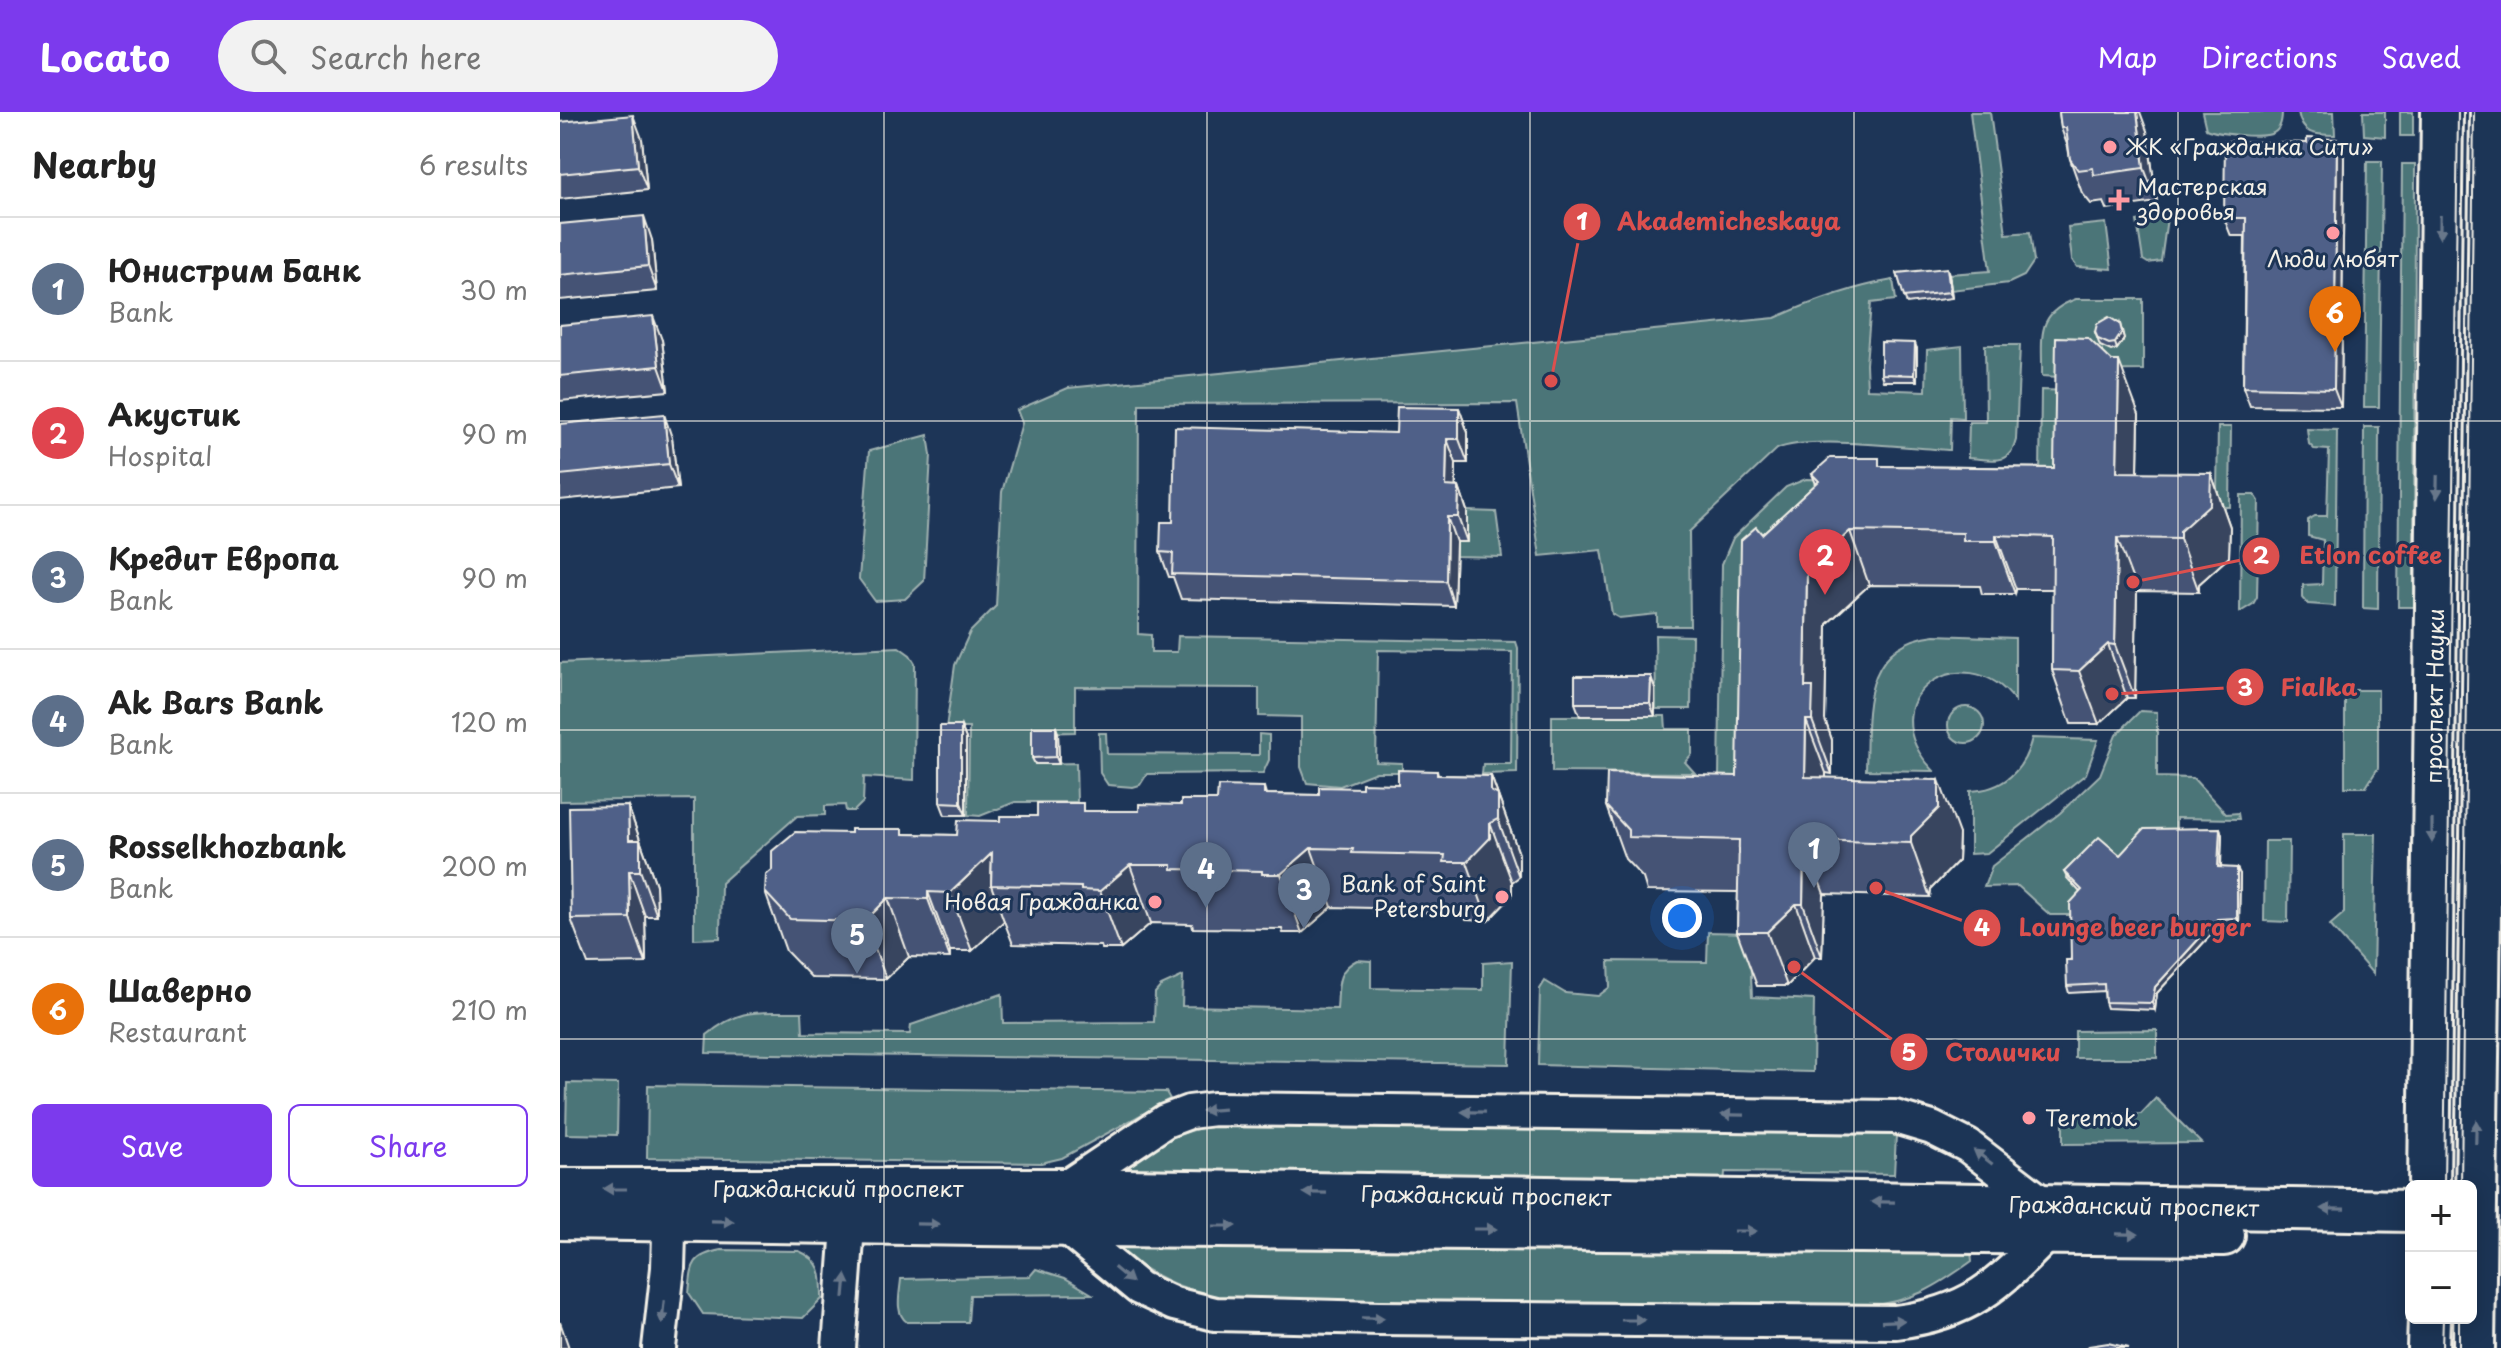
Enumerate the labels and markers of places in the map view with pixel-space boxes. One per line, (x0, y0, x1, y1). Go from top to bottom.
place label: ЖК «Гражданка Сити» (2125, 129, 2373, 162)
marker: ЖК «Гражданка Сити» (2101, 138, 2119, 156)
place label: Мастерская здоровья (2136, 169, 2268, 227)
marker: Мастерская здоровья (2108, 189, 2130, 211)
callout: Akademicheskaya (1562, 198, 1857, 246)
marker: Люди любят (2324, 224, 2342, 242)
place label: Люди любят (2267, 241, 2399, 274)
pin: 6 (2309, 286, 2361, 352)
pin: 2 (1799, 529, 1851, 595)
callout: Etlon coffee (2241, 532, 2460, 580)
callout: Fialka (2225, 663, 2374, 711)
pin: 1 (1788, 822, 1840, 888)
pin: 4 (1180, 842, 1232, 908)
pin: 3 (1278, 863, 1330, 929)
place label: Bank of Saint Petersburg (1341, 866, 1486, 924)
place label: Новая Гражданка (944, 884, 1139, 917)
marker: Bank of Saint Petersburg (1493, 888, 1511, 906)
marker: Новая Гражданка (1146, 893, 1164, 911)
callout: Lounge beer burger (1962, 904, 2267, 952)
pin: 5 (831, 908, 883, 974)
callout: Столички (1889, 1028, 2077, 1076)
place label: Teremok (2045, 1100, 2138, 1133)
marker: Teremok (2020, 1109, 2038, 1127)

